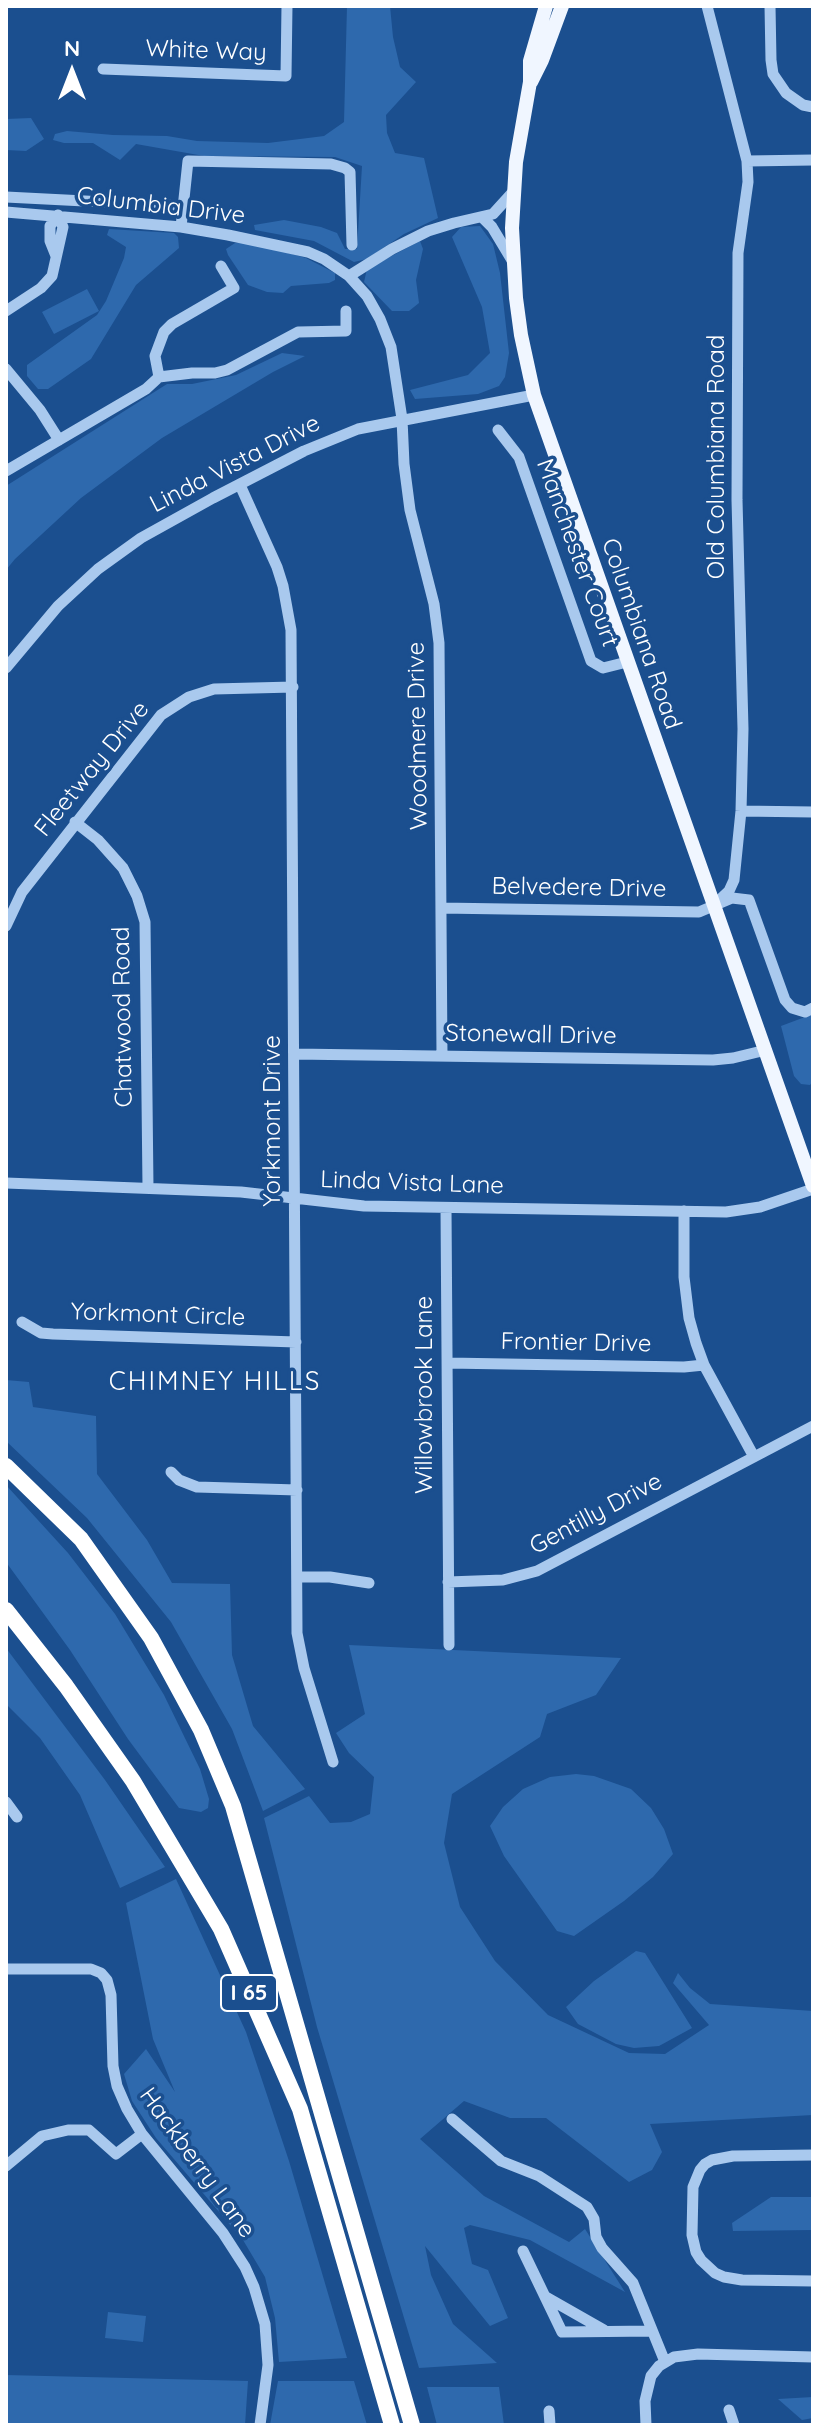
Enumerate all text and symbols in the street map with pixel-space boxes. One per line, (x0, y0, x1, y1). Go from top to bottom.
north arrow (32, 32, 112, 112)
text: N (64, 34, 80, 62)
street label: White Way (145, 34, 267, 68)
street label: Columbia Drive (75, 181, 247, 231)
street label: Old Columbiana Road (703, 335, 731, 579)
street label: Linda Vista Drive (145, 409, 325, 519)
street label: Manchester Court (530, 455, 624, 651)
street label: Columbiana Road (595, 535, 687, 733)
street label: Woodmere Drive (402, 642, 434, 830)
street label: Fleetway Drive (29, 696, 155, 842)
street label: Belvedere Drive (491, 872, 667, 904)
street label: Chatwood Road (107, 926, 139, 1108)
street label: Stonewall Drive (445, 1019, 617, 1051)
street label: Yorkmont Drive (259, 1035, 287, 1207)
street label: Linda Vista Lane (320, 1165, 504, 1201)
street label: Willowbrook Lane (411, 1296, 439, 1494)
street label: Yorkmont Circle (70, 1298, 246, 1332)
street label: Frontier Drive (500, 1327, 652, 1359)
district label: CHIMNEY HILLS (109, 1366, 321, 1398)
street label: Gentilly Drive (525, 1467, 667, 1561)
road number: I 65 (221, 1975, 277, 2011)
street label: Hackberry Lane (133, 2082, 261, 2244)

